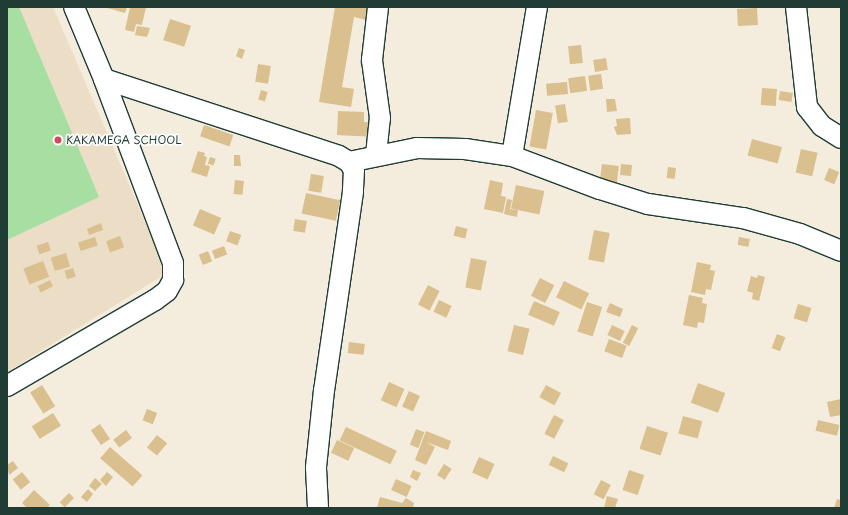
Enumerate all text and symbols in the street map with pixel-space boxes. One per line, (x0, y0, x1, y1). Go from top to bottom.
place label: KAKAMEGA SCHOOL (66, 133, 183, 147)
marker: KAKAMEGA SCHOOL (53, 135, 63, 145)

